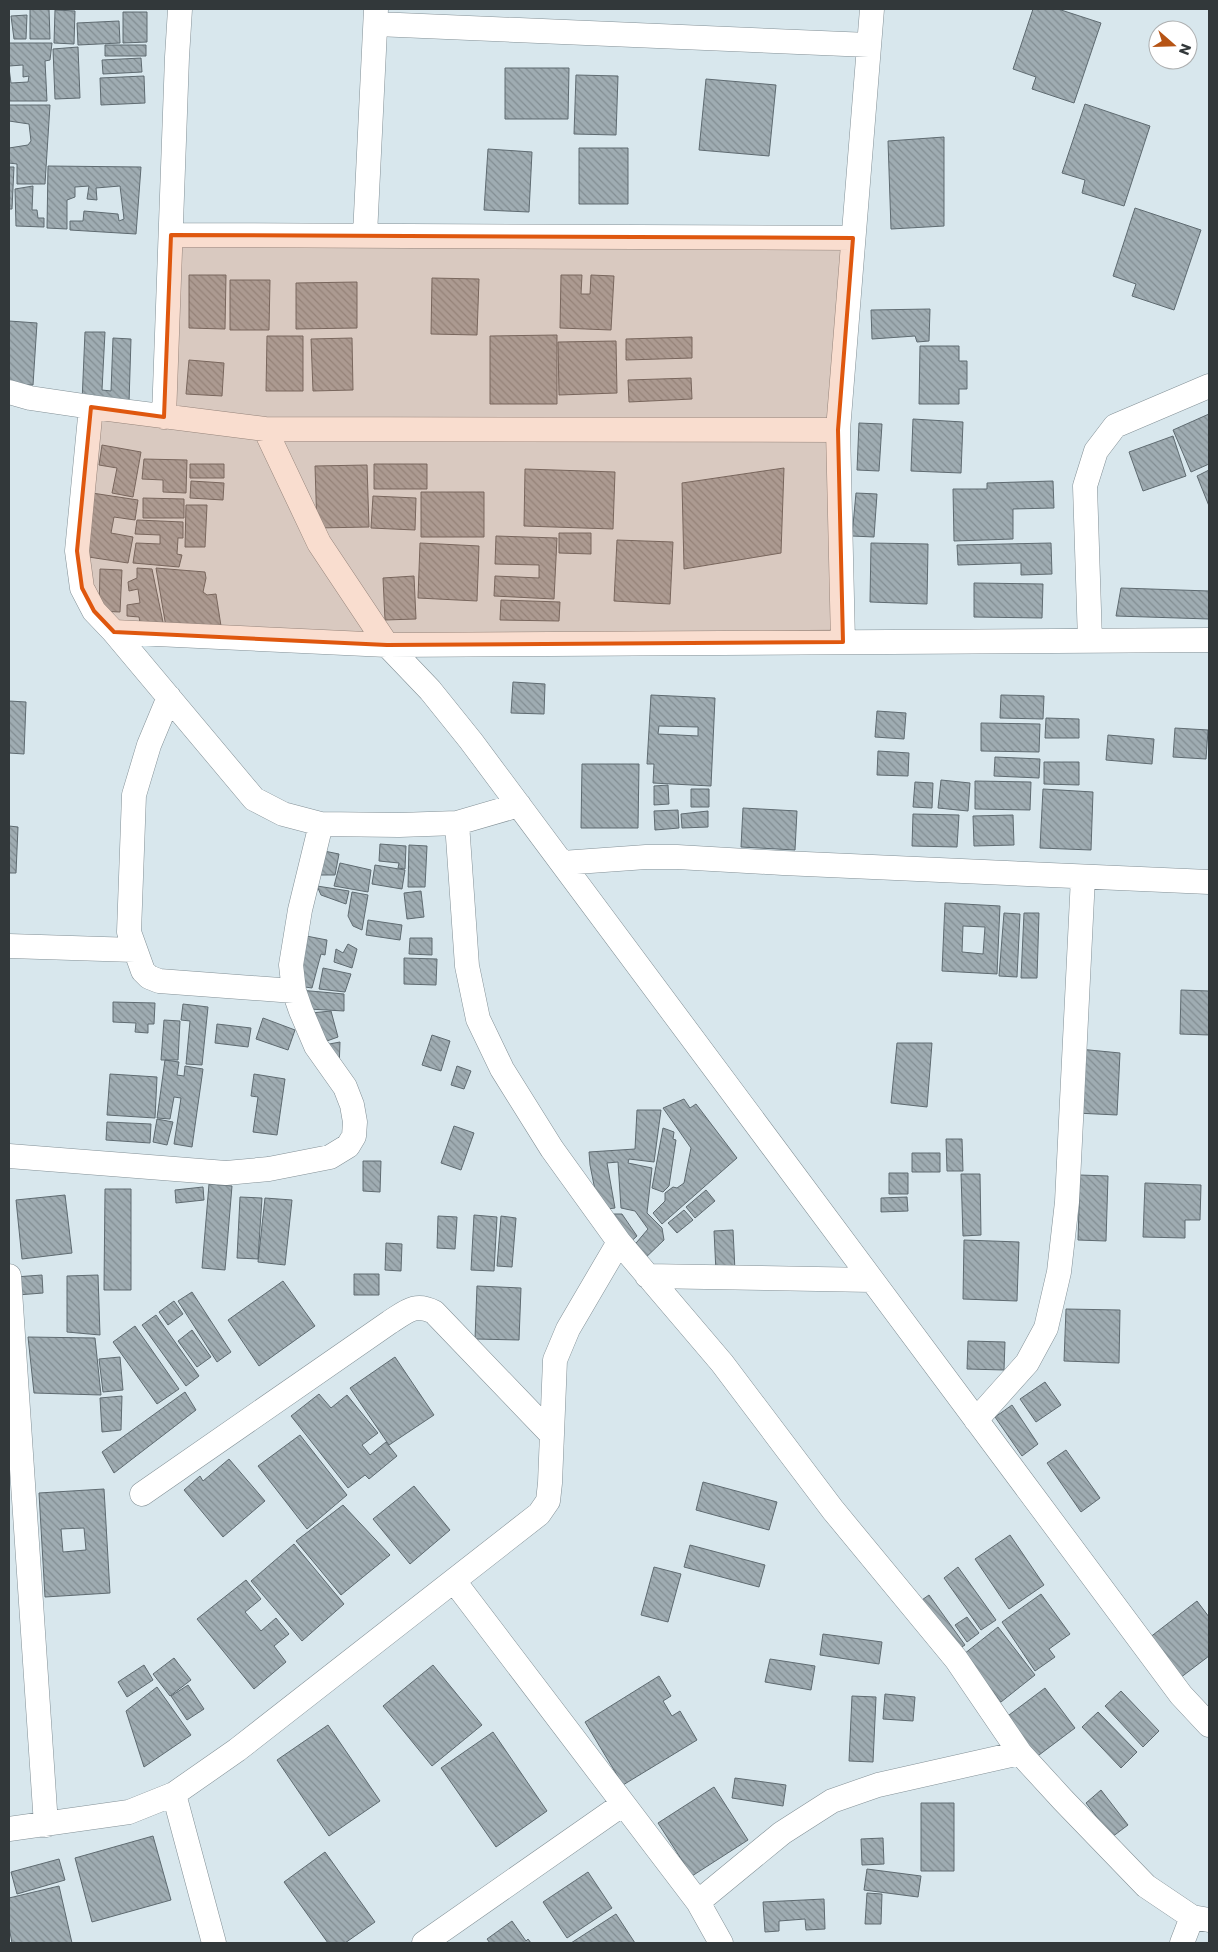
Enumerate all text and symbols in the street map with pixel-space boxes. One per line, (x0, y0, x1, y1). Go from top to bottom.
north arrow (1148, 20, 1198, 70)
text: N (1174, 41, 1196, 58)

